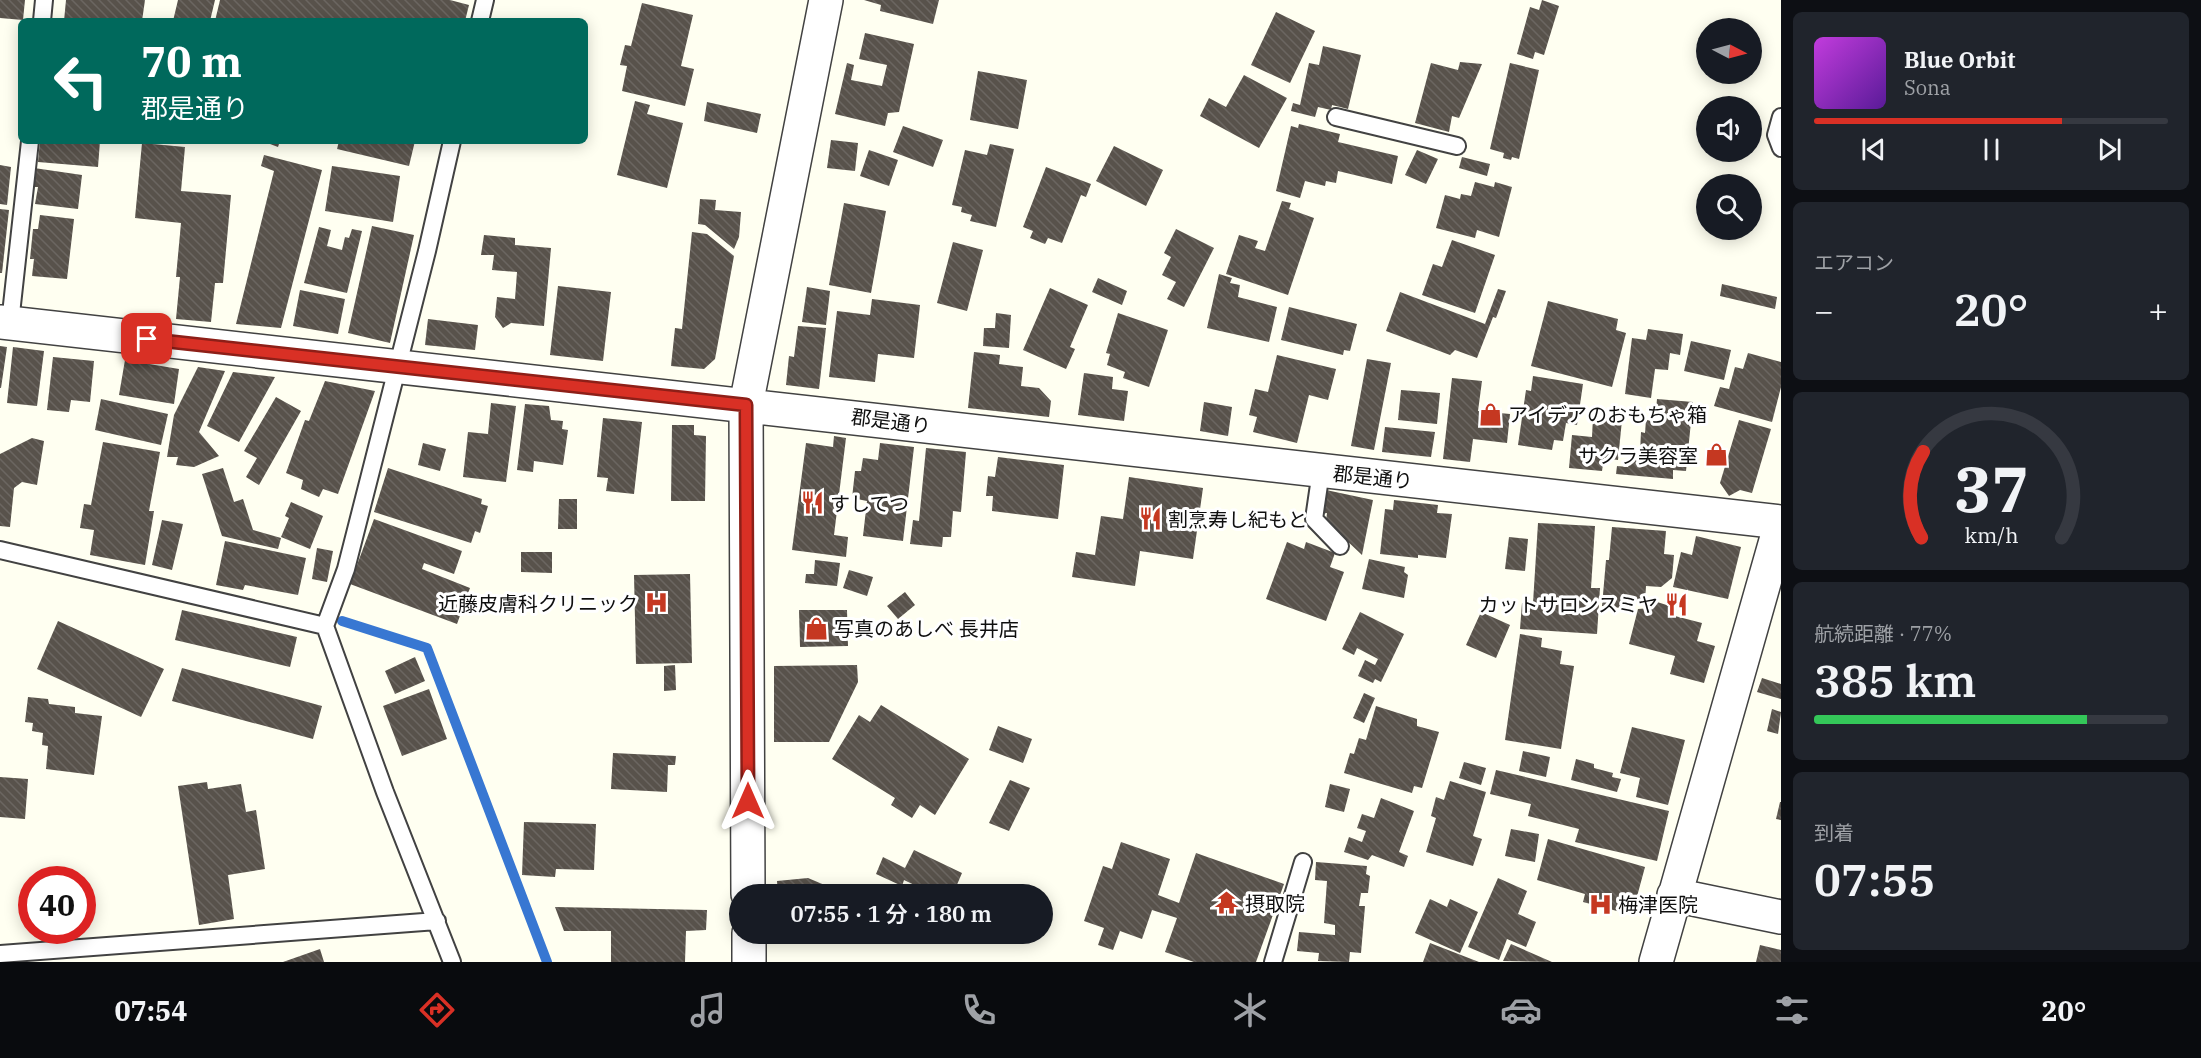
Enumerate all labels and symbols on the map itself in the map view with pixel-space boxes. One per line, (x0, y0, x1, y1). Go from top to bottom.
north arrow (1696, 18, 1762, 84)
pin (121, 313, 172, 364)
shop icon: アイデアのおもちゃ箱 (1477, 401, 1503, 427)
place label: アイデアのおもちゃ箱 (1508, 401, 1707, 428)
street label: 郡是通り (850, 403, 932, 439)
place label: サクラ美容室 (1578, 442, 1698, 469)
shop icon: サクラ美容室 (1703, 442, 1729, 468)
street label: 郡是通り (1332, 459, 1414, 495)
restaurant icon: すしてつ (799, 490, 825, 516)
place label: すしてつ (830, 490, 909, 517)
restaurant icon: 割烹寿し紀もと (1137, 506, 1163, 532)
place label: 割烹寿し紀もと (1168, 506, 1308, 533)
place label: 近藤皮膚科クリニック (438, 590, 638, 617)
hospital icon: 近藤皮膚科クリニック (643, 590, 669, 616)
place label: カットサロンスミヤ (1478, 591, 1658, 618)
restaurant icon: カットサロンスミヤ (1663, 591, 1689, 617)
shop icon: 写真のあしべ 長井店 (803, 615, 829, 641)
place label: 写真のあしべ 長井店 (834, 615, 1019, 642)
position arrow (716, 769, 780, 833)
speed limit sign: 40 (18, 866, 96, 944)
temple icon: 摂取院 (1214, 890, 1240, 916)
place label: 摂取院 (1245, 890, 1305, 917)
hospital icon: 梅津医院 (1587, 891, 1613, 917)
place label: 梅津医院 (1618, 891, 1698, 918)

